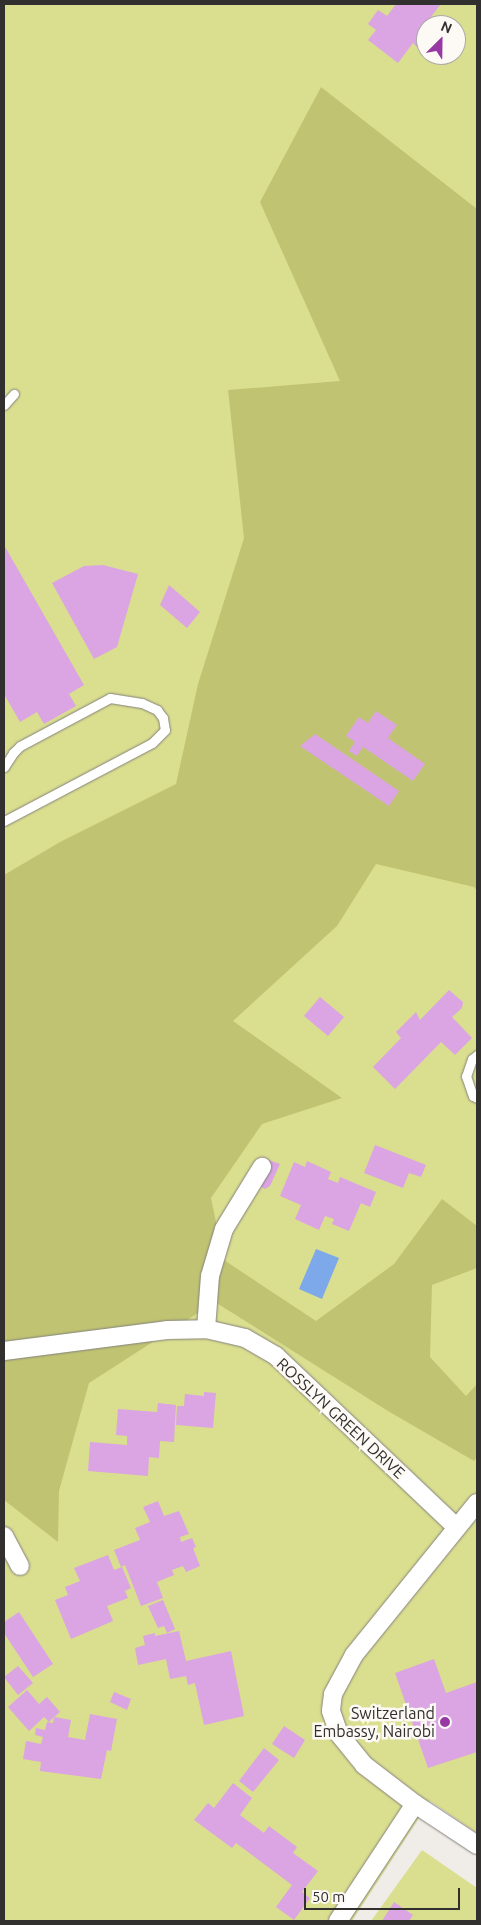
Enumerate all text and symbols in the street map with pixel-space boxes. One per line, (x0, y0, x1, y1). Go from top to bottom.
north arrow (416, 15, 466, 65)
text: N (439, 18, 454, 37)
street label: ROSSLYN GREEN DRIVE (273, 1354, 409, 1482)
place label: Switzerland Embassy, Nairobi (313, 1703, 435, 1741)
marker: Switzerland Embassy, Nairobi (439, 1716, 451, 1728)
scale bar (306, 1878, 462, 1910)
text: 50 m (312, 1888, 345, 1905)

